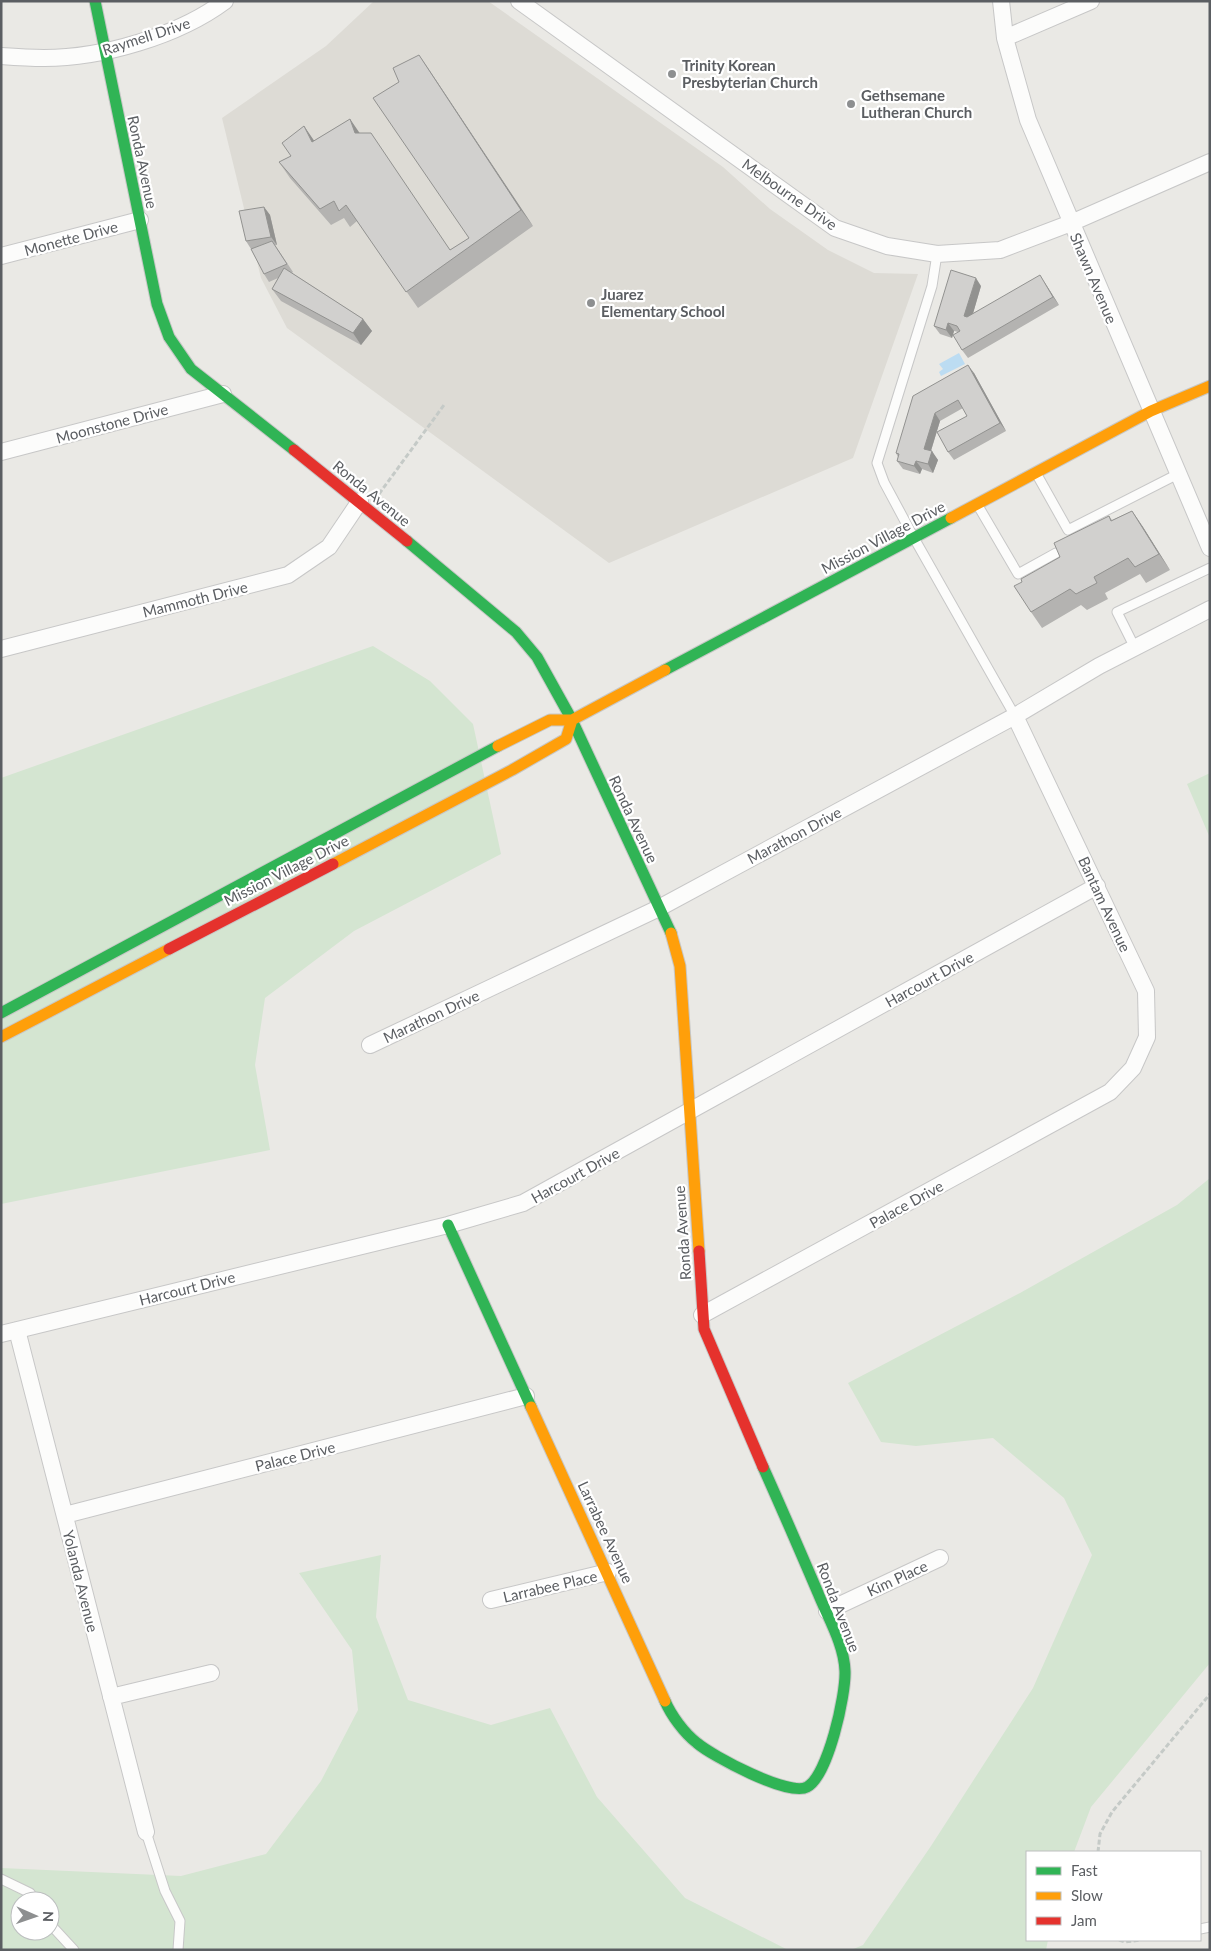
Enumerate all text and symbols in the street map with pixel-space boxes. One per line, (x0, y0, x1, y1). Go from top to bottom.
street label: Raymell Drive (100, 13, 192, 59)
place label: Trinity Korean Presbyterian Church (682, 56, 818, 91)
marker: Trinity Korean Presbyterian Church (666, 68, 678, 80)
place label: Gethsemane Lutheran Church (861, 86, 972, 121)
marker: Gethsemane Lutheran Church (845, 98, 857, 110)
street label: Ronda Avenue (124, 114, 162, 210)
street label: Melbourne Drive (739, 155, 841, 233)
street label: Monette Drive (22, 217, 120, 259)
street label: Shawn Avenue (1067, 230, 1121, 326)
place label: Juarez Elementary School (601, 285, 725, 320)
marker: Juarez Elementary School (585, 297, 597, 309)
street label: Moonstone Drive (54, 399, 170, 447)
street label: Ronda Avenue (330, 456, 414, 530)
street label: Mission Village Drive (818, 497, 948, 577)
street label: Mammoth Drive (141, 577, 249, 621)
street label: Ronda Avenue (606, 772, 662, 866)
street label: Marathon Drive (744, 803, 844, 867)
street label: Mission Village Drive (221, 831, 351, 909)
street label: Bantam Avenue (1075, 853, 1135, 955)
street label: Harcourt Drive (882, 947, 976, 1011)
street label: Marathon Drive (380, 986, 482, 1046)
street label: Harcourt Drive (528, 1143, 622, 1207)
street label: Palace Drive (866, 1176, 946, 1232)
street label: Ronda Avenue (670, 1185, 694, 1281)
street label: Harcourt Drive (137, 1267, 237, 1309)
street label: Palace Drive (253, 1437, 337, 1475)
street label: Larrabee Avenue (574, 1478, 638, 1586)
street label: Yolanda Avenue (60, 1528, 102, 1634)
street label: Kim Place (864, 1556, 930, 1600)
street label: Ronda Avenue (814, 1560, 864, 1654)
street label: Larrabee Place (501, 1566, 599, 1606)
legend (1026, 1851, 1201, 1941)
text: Fast (1071, 1861, 1098, 1879)
text: Slow (1071, 1886, 1103, 1904)
north arrow (10, 1891, 60, 1941)
text: N (40, 1911, 57, 1922)
text: Jam (1071, 1911, 1097, 1929)

